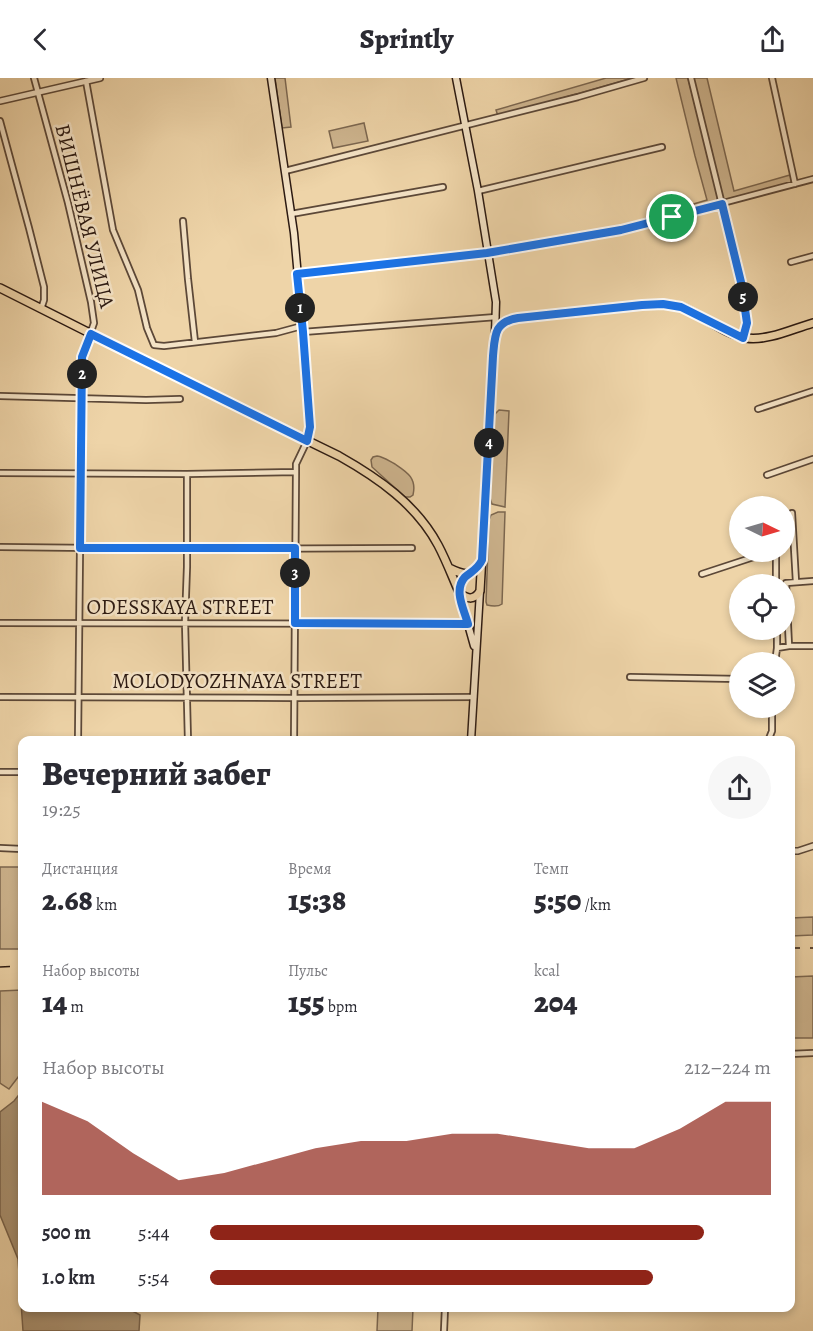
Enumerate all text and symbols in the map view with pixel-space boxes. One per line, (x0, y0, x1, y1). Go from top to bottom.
text: Sprintly (360, 21, 453, 57)
icon: back (24, 23, 57, 56)
icon: share (756, 23, 789, 56)
street label: ВИШНЁВАЯ УЛИЦА (49, 121, 122, 312)
pin (646, 191, 697, 242)
icon: arrive (655, 200, 688, 233)
pin: 5 (728, 282, 758, 312)
text: 5 (740, 286, 746, 308)
pin: 1 (285, 293, 315, 323)
text: 1 (297, 297, 303, 319)
pin: 2 (67, 359, 97, 389)
text: 2 (78, 363, 86, 385)
pin: 4 (474, 428, 504, 458)
text: 4 (485, 432, 493, 454)
north arrow (729, 496, 795, 562)
map controls (729, 496, 795, 718)
pin: 3 (280, 558, 310, 588)
text: 3 (292, 562, 298, 584)
button: locate (729, 574, 795, 640)
street label: ODESSKAYA STREET (87, 593, 274, 621)
button: layers (729, 652, 795, 718)
street label: MOLODYOZHNAYA STREET (112, 667, 362, 695)
text: Вечерний забег (42, 751, 271, 796)
button: share (708, 756, 771, 819)
text: 19:25 (42, 796, 81, 823)
text: Дистанция (42, 858, 118, 880)
text: Время (288, 858, 332, 880)
text: Темп (534, 858, 569, 880)
text: 2.68 (42, 880, 93, 920)
text: 15:38 (288, 880, 346, 920)
text: 5:50 (534, 880, 581, 920)
text: km (93, 894, 117, 916)
text: /km (581, 894, 611, 916)
text: Набор высоты (42, 960, 140, 982)
text: Пульс (288, 960, 328, 982)
text: kcal (534, 960, 560, 982)
text: 14 (42, 982, 67, 1022)
text: 155 (288, 982, 324, 1022)
text: 204 (534, 982, 578, 1022)
text: m (67, 996, 84, 1018)
text: bpm (324, 996, 358, 1018)
text: Набор высоты (42, 1054, 165, 1081)
text: 212–224 m (684, 1054, 771, 1081)
text: 500 m (42, 1219, 91, 1246)
text: 5:44 (138, 1219, 169, 1246)
text: 1.0 km (42, 1264, 95, 1291)
text: 5:54 (138, 1264, 169, 1291)

